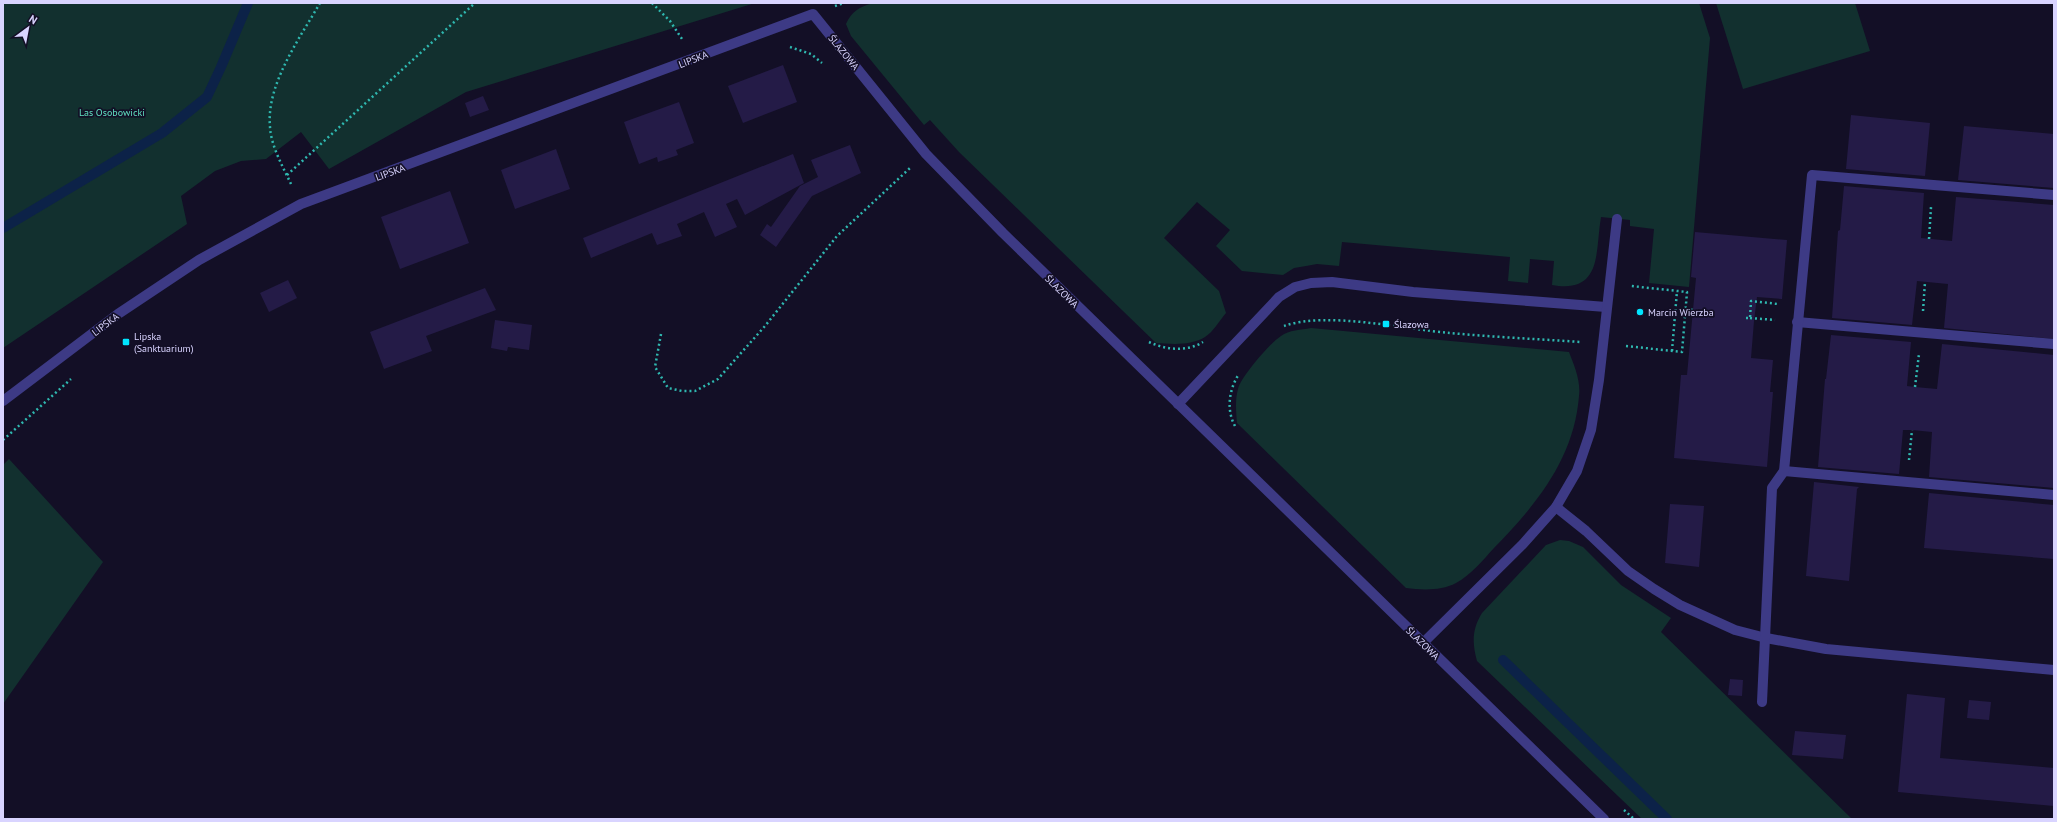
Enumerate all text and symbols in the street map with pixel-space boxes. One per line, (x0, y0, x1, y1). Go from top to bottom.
north arrow (8, 8, 48, 48)
text: N (27, 12, 40, 27)
street label: ŚLAZOWA (825, 32, 862, 73)
street label: LIPSKA (677, 48, 710, 71)
park label: Las Osobowicki (79, 106, 145, 119)
street label: LIPSKA (374, 161, 407, 184)
street label: ŚLAZOWA (1042, 272, 1081, 311)
place label: Marcin Wierzba (1648, 306, 1714, 319)
marker: Marcin Wierzba (1635, 307, 1645, 317)
street label: LIPSKA (89, 310, 122, 339)
place label: Ślazowa (1394, 318, 1429, 331)
marker: Ślazowa (1381, 319, 1391, 329)
place label: Lipska (Sanktuarium) (134, 330, 194, 355)
marker: Lipska (Sanktuarium) (121, 337, 131, 347)
street label: ŚLAZOWA (1403, 624, 1442, 663)

